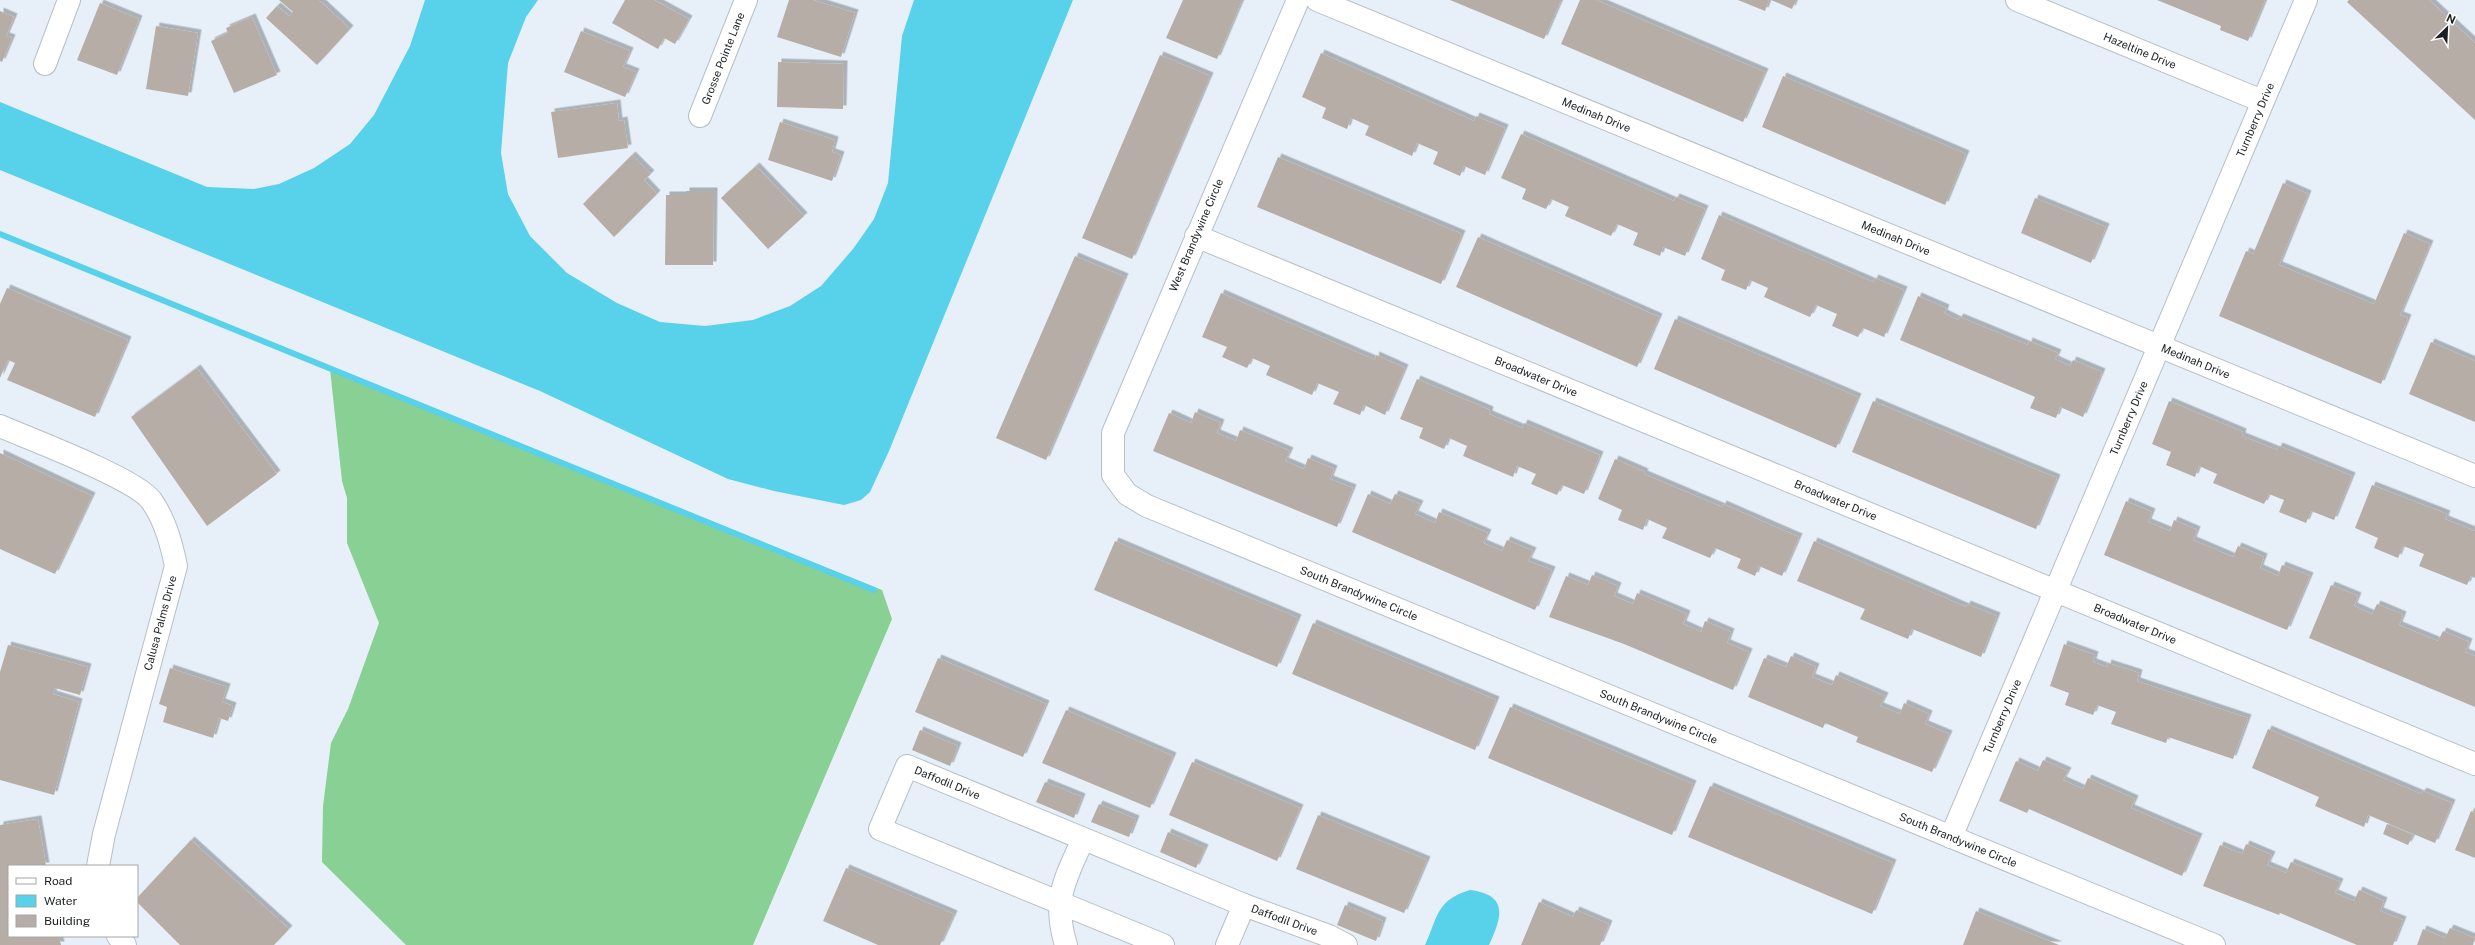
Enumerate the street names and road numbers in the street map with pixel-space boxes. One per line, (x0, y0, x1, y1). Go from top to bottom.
street label: Grosse Pointe Lane (699, 10, 747, 106)
street label: Hazeltine Drive (2102, 30, 2178, 71)
street label: Turnberry Drive (2234, 81, 2276, 159)
street label: Medinah Drive (1560, 95, 1632, 134)
street label: West Brandywine Circle (1167, 177, 1225, 293)
street label: Medinah Drive (1860, 219, 1932, 257)
street label: Medinah Drive (2160, 342, 2232, 381)
street label: Broadwater Drive (1493, 354, 1579, 399)
street label: Turnberry Drive (2108, 379, 2150, 457)
street label: Broadwater Drive (1792, 478, 1879, 522)
street label: South Brandywine Circle (1298, 564, 1420, 623)
street label: Calusa Palms Drive (142, 574, 178, 672)
street label: Broadwater Drive (2092, 601, 2178, 646)
street label: Turnberry Drive (1981, 677, 2023, 755)
street label: South Brandywine Circle (1598, 687, 1719, 746)
street label: Daffodil Drive (913, 764, 982, 802)
street label: South Brandywine Circle (1898, 810, 2019, 869)
street label: Daffodil Drive (1249, 902, 1319, 937)

